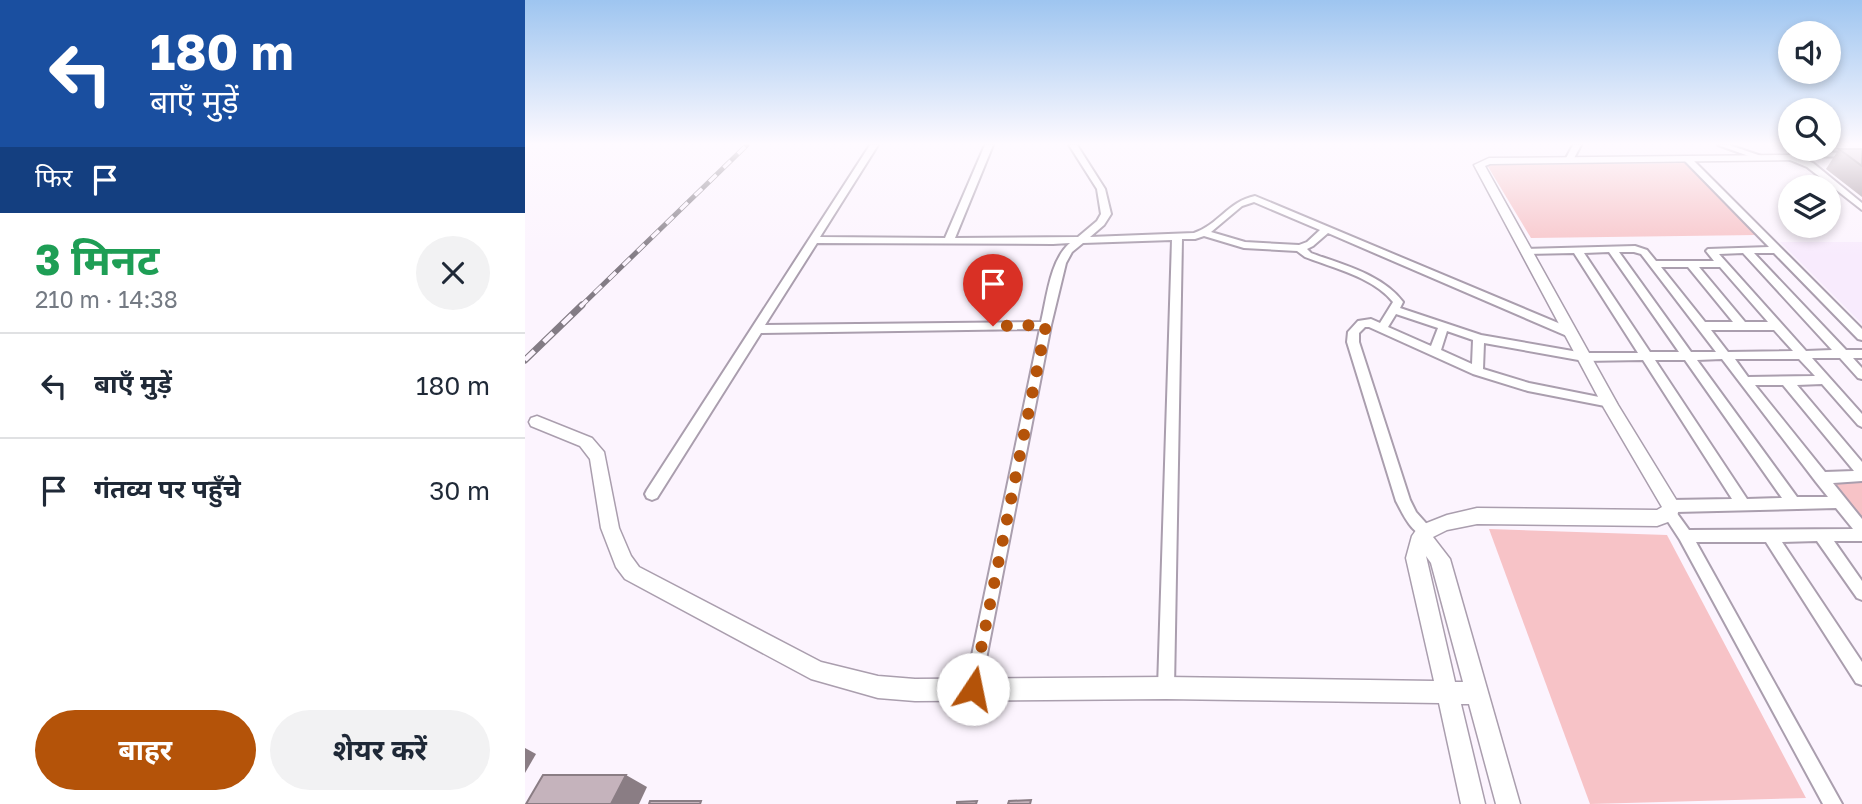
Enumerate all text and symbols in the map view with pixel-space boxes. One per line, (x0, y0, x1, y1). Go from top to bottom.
map controls (1778, 21, 1841, 238)
button: sound (1778, 21, 1841, 84)
text: 180 m (150, 22, 294, 81)
icon: left (35, 28, 126, 119)
text: बाएँ मुड़ें (150, 82, 239, 120)
button: search (1778, 98, 1841, 161)
icon: arrive (86, 161, 124, 199)
text: फिर (35, 162, 72, 193)
button: layers (1778, 175, 1841, 238)
text: 3 मिनट (35, 234, 159, 284)
button: close (416, 236, 490, 310)
pin (963, 254, 1023, 326)
icon: arrive (974, 265, 1012, 303)
text: 210 m · 14:38 (35, 285, 178, 313)
icon: left (35, 367, 73, 405)
text: बाएँ मुड़ें (94, 368, 172, 399)
text: 180 m (416, 370, 490, 401)
icon: arrive (35, 472, 73, 510)
text: गंतव्य पर पहुँचे (94, 473, 241, 504)
text: 30 m (429, 475, 490, 506)
position arrow (936, 652, 1010, 726)
button: बाहर (35, 710, 256, 790)
button: शेयर करें (270, 710, 490, 790)

